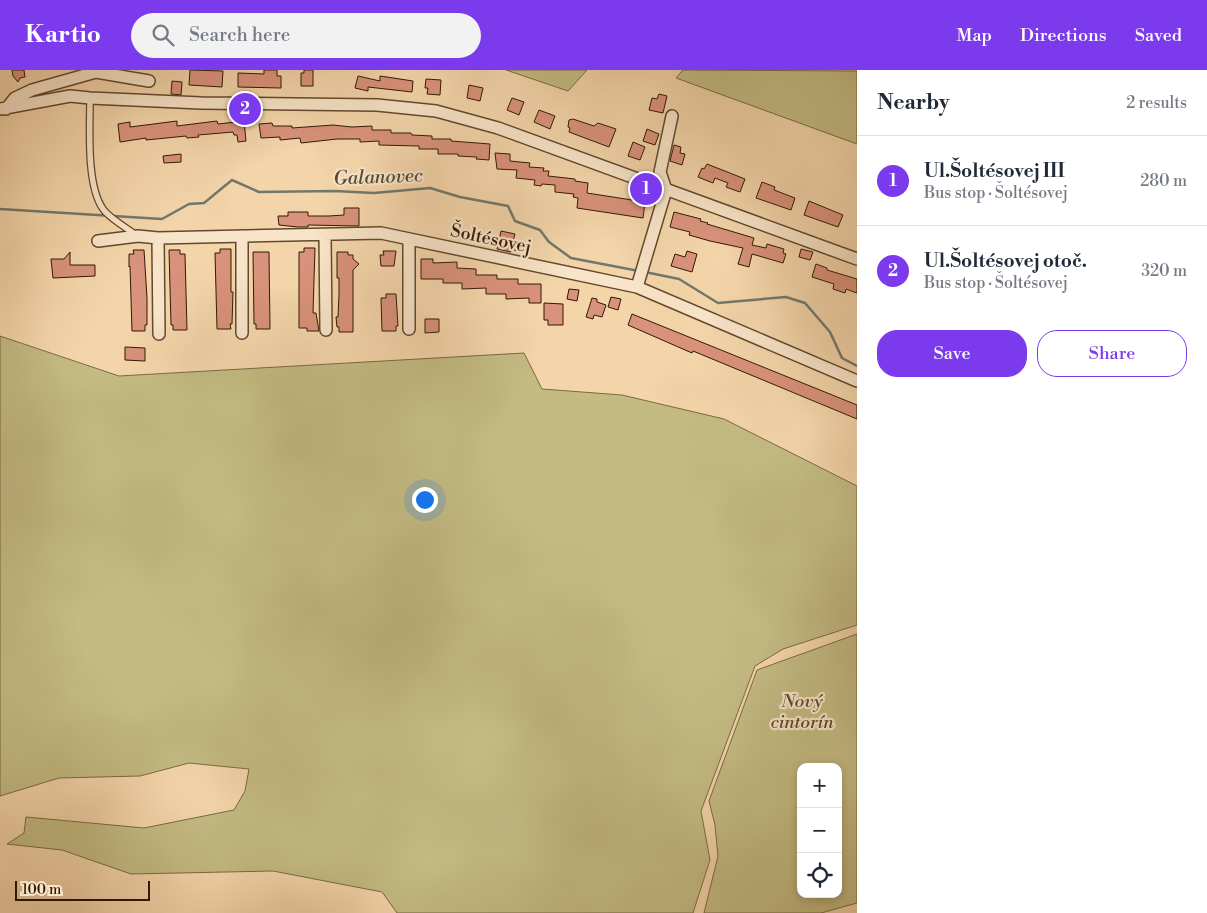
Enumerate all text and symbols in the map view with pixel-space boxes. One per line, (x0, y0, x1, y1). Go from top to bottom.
search box (131, 13, 481, 58)
text: Kartio (25, 20, 101, 50)
icon: search (149, 21, 177, 49)
text: Search here (189, 23, 290, 47)
text: Map (956, 24, 992, 47)
text: Directions (1020, 24, 1107, 47)
text: Saved (1135, 24, 1182, 47)
pin: 2 (229, 90, 261, 128)
text: Nearby (877, 90, 950, 116)
text: 2 results (1126, 93, 1187, 113)
text: Ul.Šoltésovej III (924, 159, 1065, 183)
water label: Galanovec (333, 163, 423, 191)
pin: 1 (630, 170, 662, 208)
text: 1 (889, 171, 897, 191)
text: 280 m (1140, 171, 1187, 191)
text: Bus stop · Šoltésovej (924, 183, 1068, 203)
street label: Šoltésovej (448, 219, 534, 259)
text: Ul.Šoltésovej otoč. (924, 249, 1087, 273)
text: 2 (888, 261, 898, 281)
text: 320 m (1141, 261, 1187, 281)
text: Bus stop · Šoltésovej (924, 273, 1068, 293)
button: Save (877, 330, 1027, 377)
button: Share (1037, 330, 1187, 377)
your location (412, 487, 438, 513)
park label: Nový cintorín (770, 690, 834, 734)
map controls (797, 763, 842, 898)
button: + (797, 763, 842, 808)
button: − (797, 808, 842, 853)
button: locate (797, 853, 842, 898)
scale bar (15, 878, 150, 901)
text: 100 m (22, 881, 61, 899)

